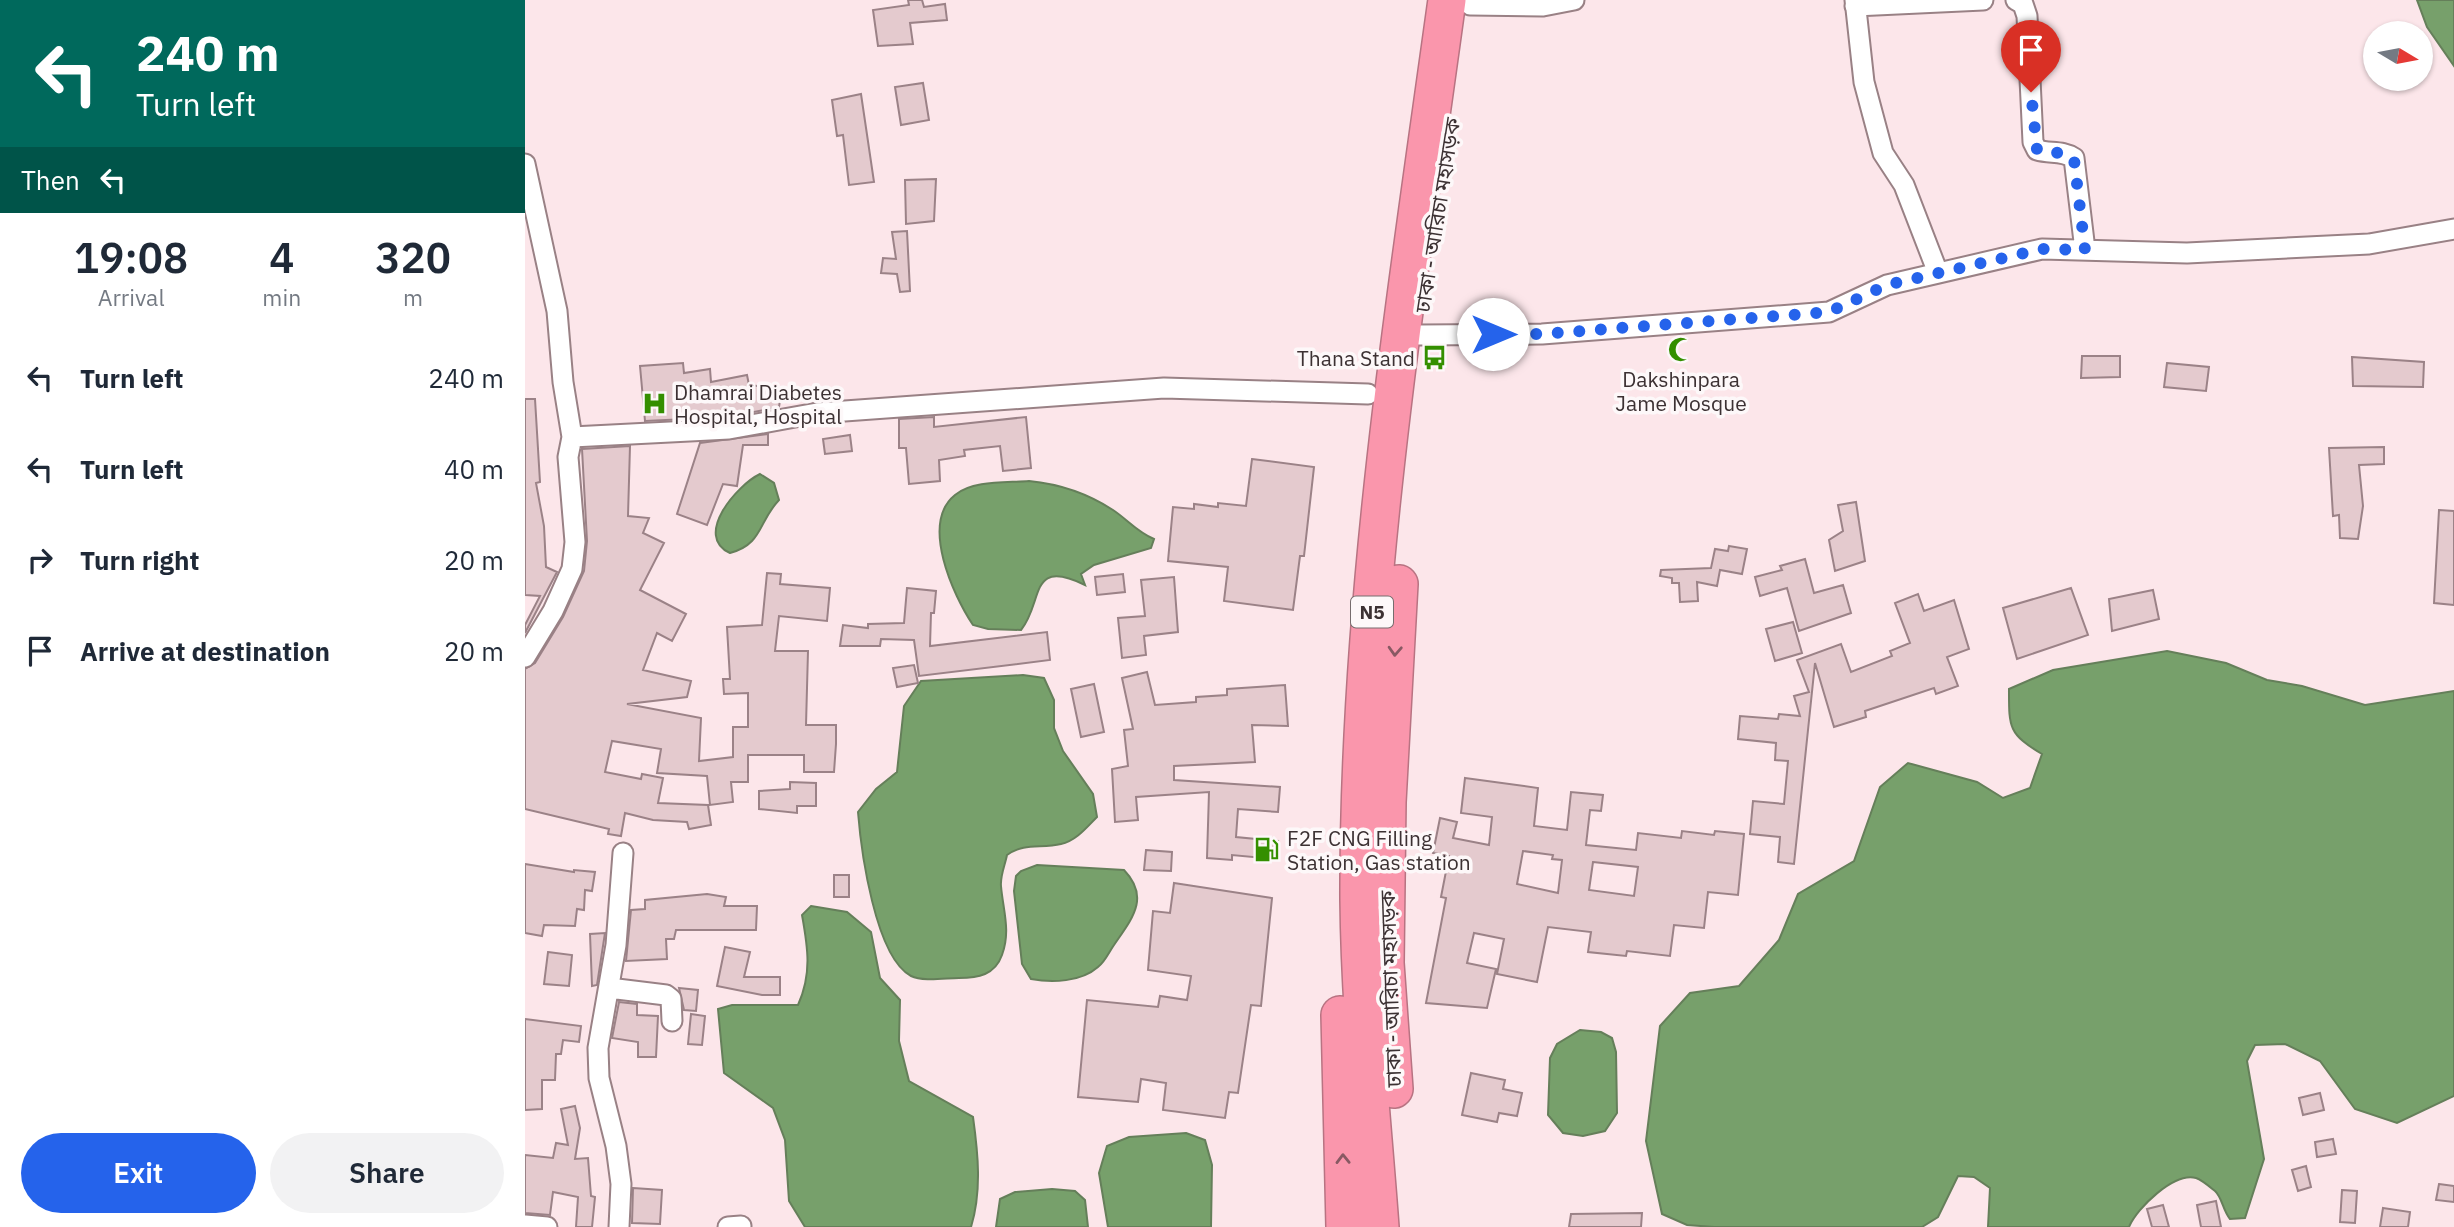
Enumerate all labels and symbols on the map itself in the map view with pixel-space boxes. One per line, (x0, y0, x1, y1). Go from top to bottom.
pin (2001, 20, 2061, 92)
north arrow (2363, 21, 2433, 91)
street label: ঢাকা - আরিচা মহাসড়ক (1408, 115, 1466, 315)
position arrow (1456, 297, 1530, 371)
mosque icon: Dakshinpara Jame Mosque (1667, 336, 1695, 364)
place label: Thana Stand (1297, 344, 1415, 372)
bus stop icon: Thana Stand (1421, 344, 1449, 372)
place label: Dakshinpara Jame Mosque (1615, 365, 1747, 417)
place label: Dhamrai Diabetes Hospital, Hospital (674, 378, 842, 430)
hospital icon: Dhamrai Diabetes Hospital, Hospital (640, 390, 668, 418)
road number: N5 (1351, 596, 1393, 628)
one-way arrow (1387, 646, 1402, 657)
place label: F2F CNG Filling Station, Gas station (1287, 824, 1471, 876)
fuel station icon: F2F CNG Filling Station, Gas station (1253, 836, 1281, 864)
street label: ঢাকা - আরিচা মহাসড়ক (1373, 889, 1407, 1089)
one-way arrow (1335, 1153, 1351, 1164)

